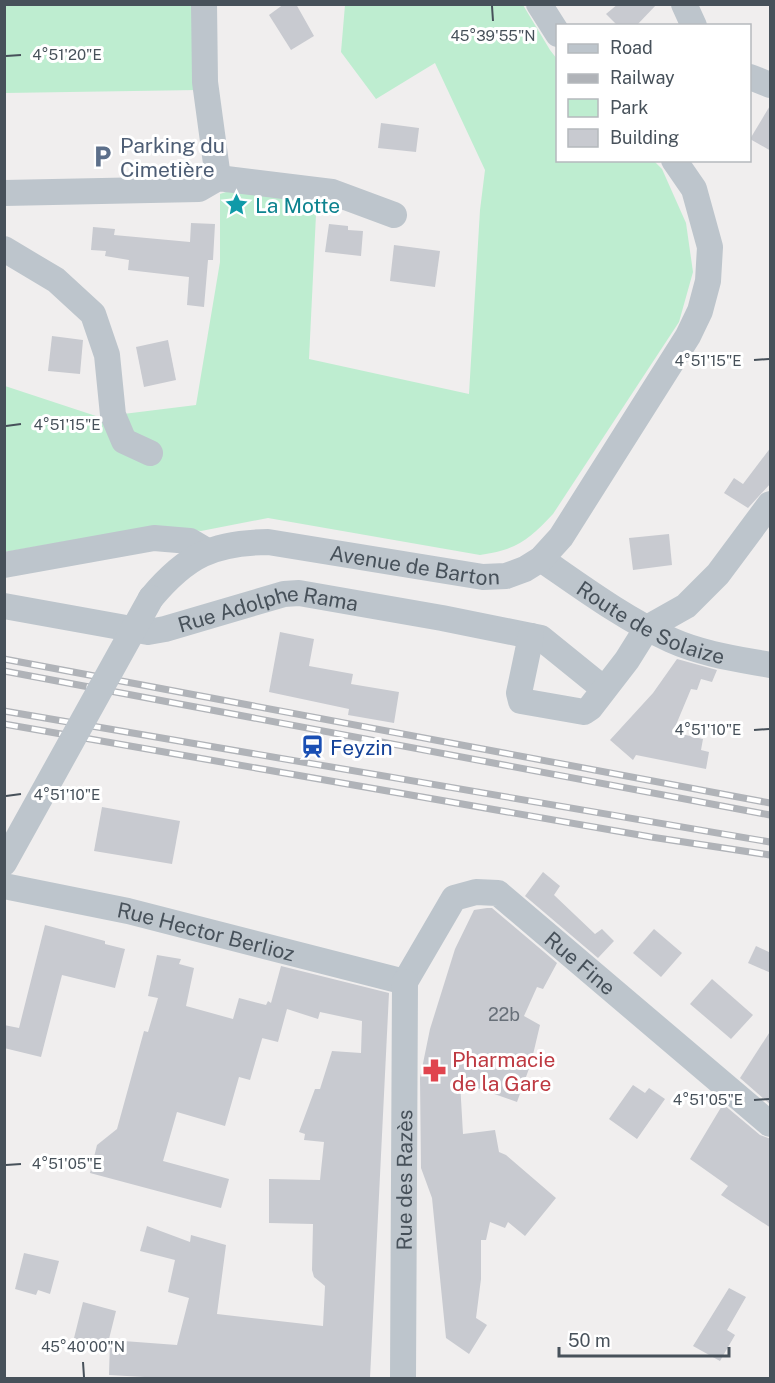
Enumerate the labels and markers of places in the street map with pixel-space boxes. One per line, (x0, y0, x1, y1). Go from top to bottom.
place label: Parking du Cimetière (120, 133, 225, 182)
parking icon: Parking du Cimetière (89, 144, 115, 170)
place icon: La Motte (224, 192, 250, 218)
place label: La Motte (255, 193, 340, 218)
station icon: Feyzin (299, 734, 325, 760)
place label: Feyzin (330, 735, 393, 760)
place label: Pharmacie de la Gare (452, 1047, 555, 1096)
pharmacy icon: Pharmacie de la Gare (421, 1058, 447, 1084)

